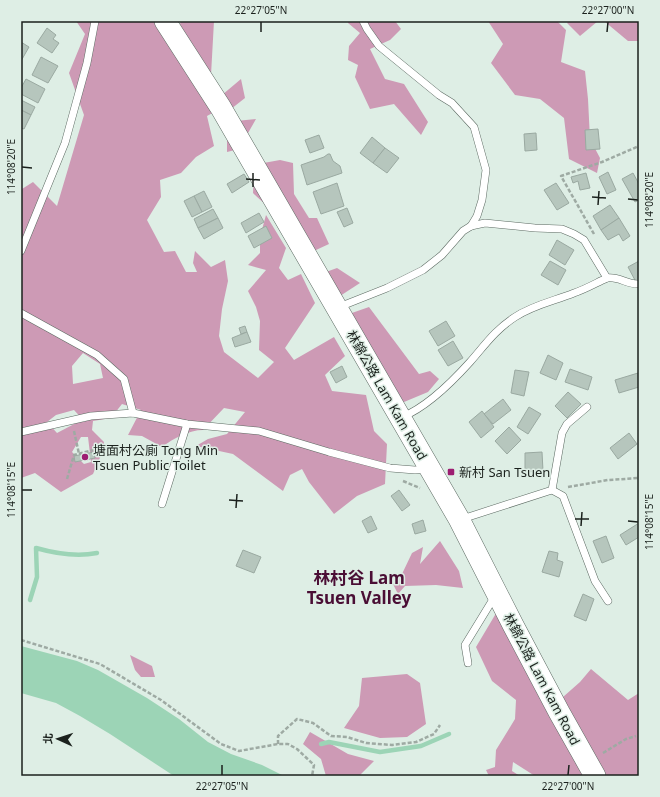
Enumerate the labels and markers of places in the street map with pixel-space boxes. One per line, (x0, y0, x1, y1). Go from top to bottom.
place label: 塘面村公廁 Tong Min Tsuen Public Toilet (93, 441, 218, 474)
marker: 塘面村公廁 Tong Min Tsuen Public Toilet (80, 452, 90, 462)
place label: 新村 San Tsuen (459, 463, 550, 481)
marker: 新村 San Tsuen (446, 467, 456, 477)

